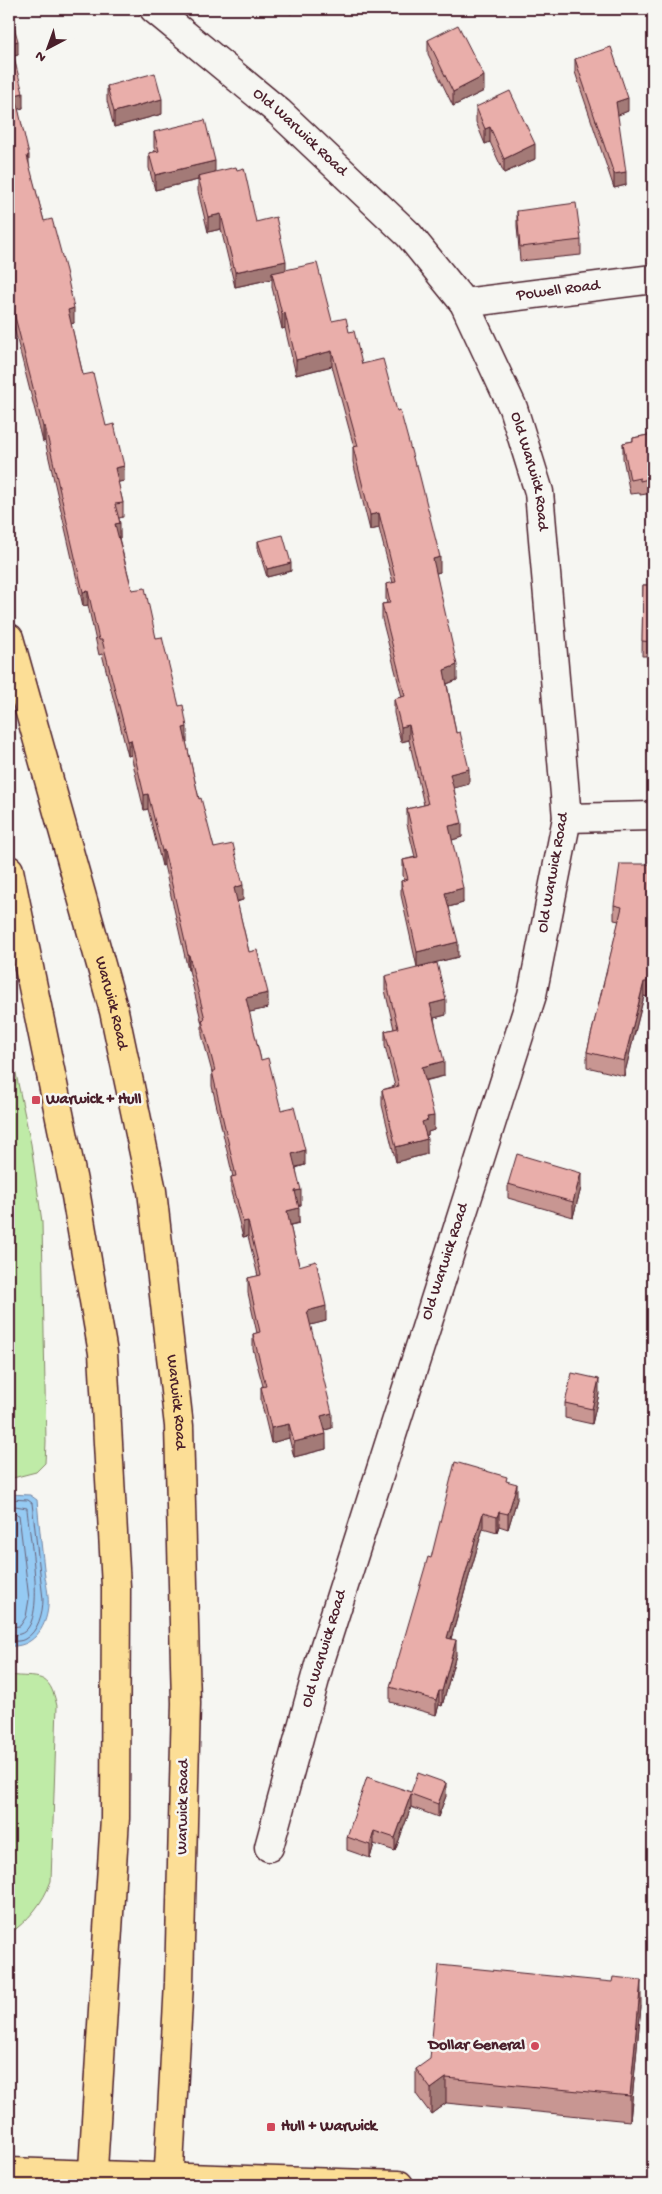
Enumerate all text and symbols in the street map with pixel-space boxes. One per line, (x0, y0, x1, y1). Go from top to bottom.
north arrow (22, 22, 72, 72)
text: N (32, 47, 50, 65)
street label: Old Warwick Road (248, 84, 352, 182)
street label: Powell Road (515, 276, 603, 306)
street label: Old Warwick Road (505, 410, 552, 533)
street label: Old Warwick Road (534, 810, 574, 935)
street label: Warwick Road (90, 954, 132, 1053)
place label: Warwick + Hull (45, 1091, 142, 1110)
marker: Warwick + Hull (30, 1094, 42, 1106)
street label: Old Warwick Road (418, 1200, 474, 1323)
street label: Warwick Road (161, 1354, 189, 1452)
street label: Old Warwick Road (298, 1587, 352, 1710)
street label: Warwick Road (174, 1758, 194, 1855)
place label: Dollar General (427, 2037, 525, 2056)
marker: Dollar General (529, 2040, 541, 2052)
place label: Hull + Warwick (281, 2118, 378, 2137)
marker: Hull + Warwick (265, 2121, 277, 2133)

